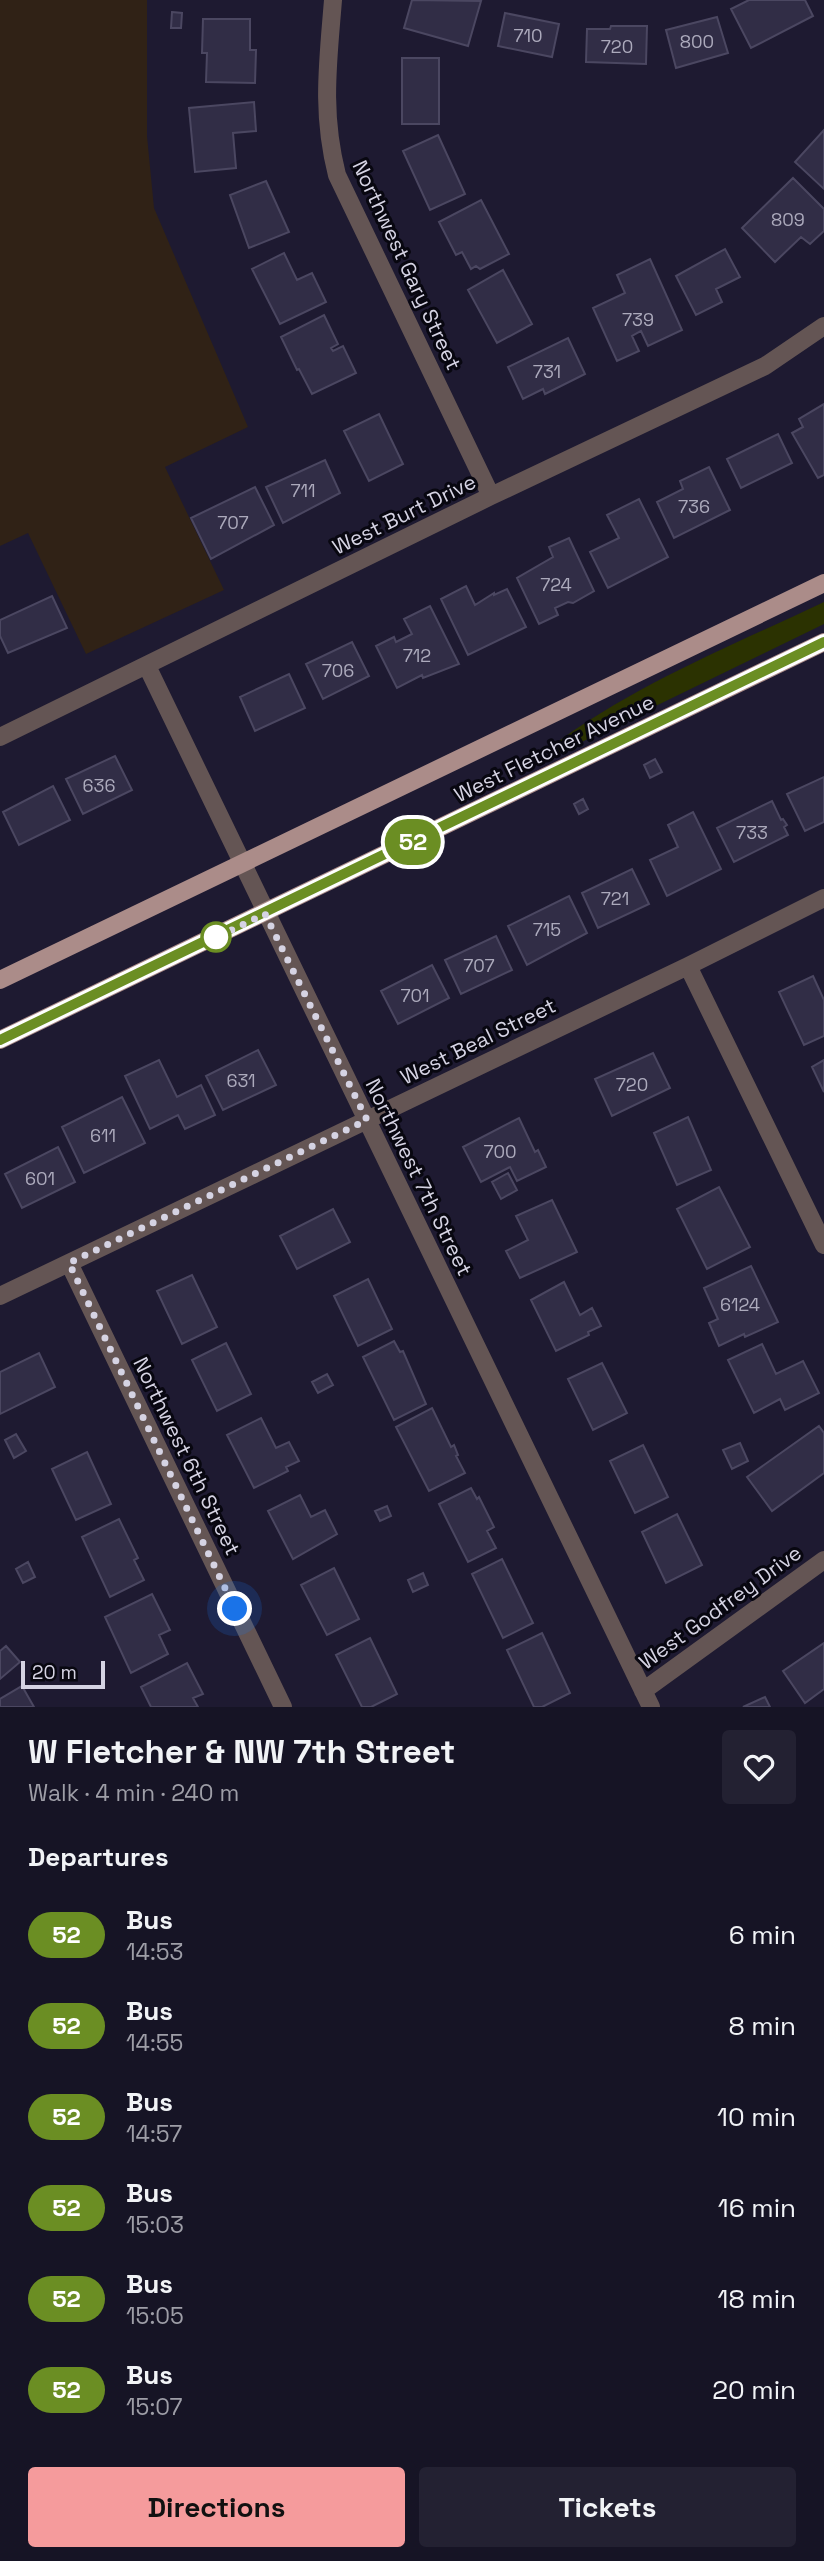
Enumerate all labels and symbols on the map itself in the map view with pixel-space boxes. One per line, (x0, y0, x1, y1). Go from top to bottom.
house number: 710 (513, 24, 543, 47)
house number: 800 (680, 30, 714, 53)
house number: 720 (601, 35, 633, 58)
street label: Northwest Gary Street (346, 156, 468, 374)
house number: 809 (771, 208, 805, 231)
house number: 739 (622, 308, 654, 331)
house number: 731 (533, 360, 561, 383)
street label: West Burt Drive (328, 468, 480, 560)
house number: 711 (290, 479, 316, 502)
house number: 736 (678, 495, 710, 518)
house number: 707 (217, 511, 249, 534)
house number: 724 (540, 573, 572, 596)
house number: 712 (403, 644, 431, 667)
house number: 706 (322, 659, 354, 682)
street label: West Fletcher Avenue (450, 688, 658, 808)
house number: 636 (83, 774, 115, 797)
line badge: 52 (382, 819, 444, 865)
house number: 733 (736, 821, 768, 844)
house number: 721 (601, 887, 629, 910)
house number: 715 (533, 918, 561, 941)
unlabelled marker (201, 922, 231, 952)
house number: 707 (463, 954, 495, 977)
house number: 701 (400, 984, 430, 1007)
street label: West Beal Street (396, 992, 560, 1090)
house number: 631 (226, 1069, 256, 1092)
house number: 720 (616, 1073, 648, 1096)
street label: Northwest 7th Street (359, 1074, 479, 1280)
house number: 611 (90, 1124, 116, 1147)
house number: 700 (483, 1140, 517, 1163)
house number: 601 (25, 1167, 55, 1190)
house number: 6124 (720, 1293, 760, 1316)
street label: Northwest 6th Street (127, 1352, 247, 1560)
street label: West Godfrey Drive (633, 1539, 807, 1675)
your location (217, 1591, 252, 1626)
scale bar (21, 1658, 105, 1690)

